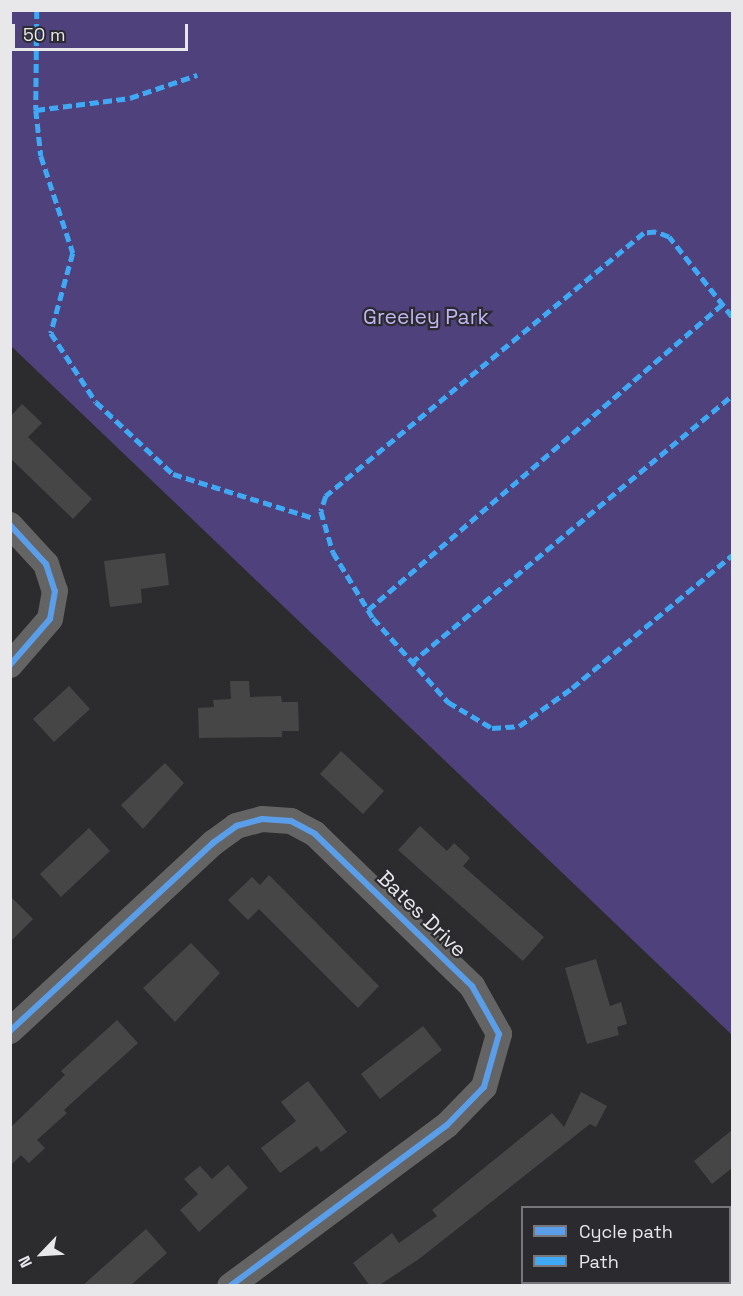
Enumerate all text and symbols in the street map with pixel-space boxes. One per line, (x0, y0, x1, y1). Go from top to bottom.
scale bar (15, 12, 190, 50)
text: 50 m (23, 23, 65, 46)
park label: Greeley Park (363, 304, 489, 330)
street label: Bates Drive (372, 865, 472, 963)
legend (521, 1206, 731, 1284)
text: Cycle path (579, 1220, 673, 1243)
north arrow (12, 1224, 72, 1284)
text: Path (579, 1250, 619, 1273)
text: N (13, 1253, 37, 1271)

